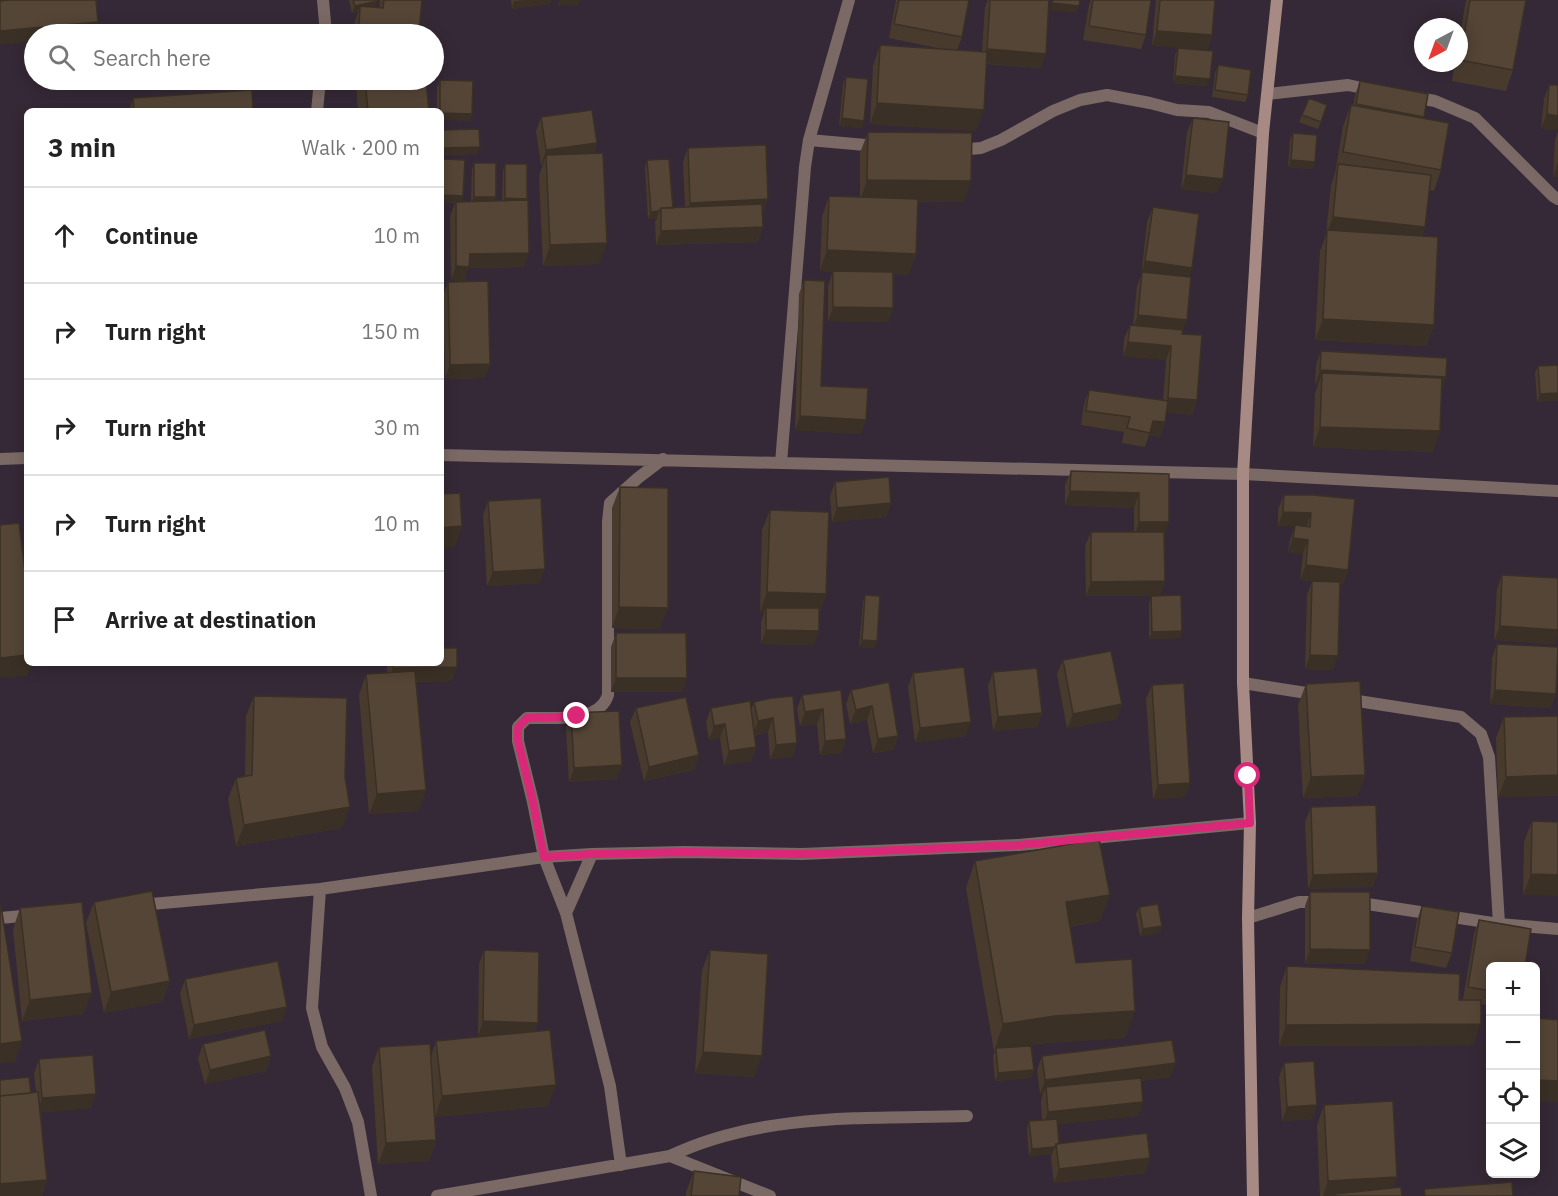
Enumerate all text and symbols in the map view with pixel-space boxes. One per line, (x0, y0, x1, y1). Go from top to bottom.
north arrow (1414, 18, 1468, 72)
search box (24, 24, 444, 90)
icon: search (45, 41, 78, 74)
text: Search here (93, 43, 211, 72)
text: 3 min (48, 130, 116, 164)
text: Walk · 200 m (302, 134, 420, 161)
icon: ahead (48, 219, 81, 252)
text: Continue (105, 221, 198, 250)
text: 10 m (374, 222, 420, 249)
icon: right (48, 315, 81, 348)
text: Turn right (105, 317, 206, 346)
text: 150 m (362, 318, 420, 345)
icon: right (48, 411, 81, 444)
text: Turn right (105, 413, 206, 442)
text: 30 m (374, 414, 420, 441)
icon: right (48, 507, 81, 540)
text: Turn right (105, 509, 206, 538)
text: 10 m (374, 510, 420, 537)
icon: arrive (48, 603, 81, 636)
text: Arrive at destination (105, 605, 316, 634)
route end (563, 702, 589, 728)
route start (1234, 762, 1260, 788)
map controls (1486, 962, 1540, 1178)
button: + (1486, 962, 1540, 1016)
button: − (1486, 1016, 1540, 1070)
button: locate (1486, 1070, 1540, 1124)
button: layers (1486, 1124, 1540, 1178)

